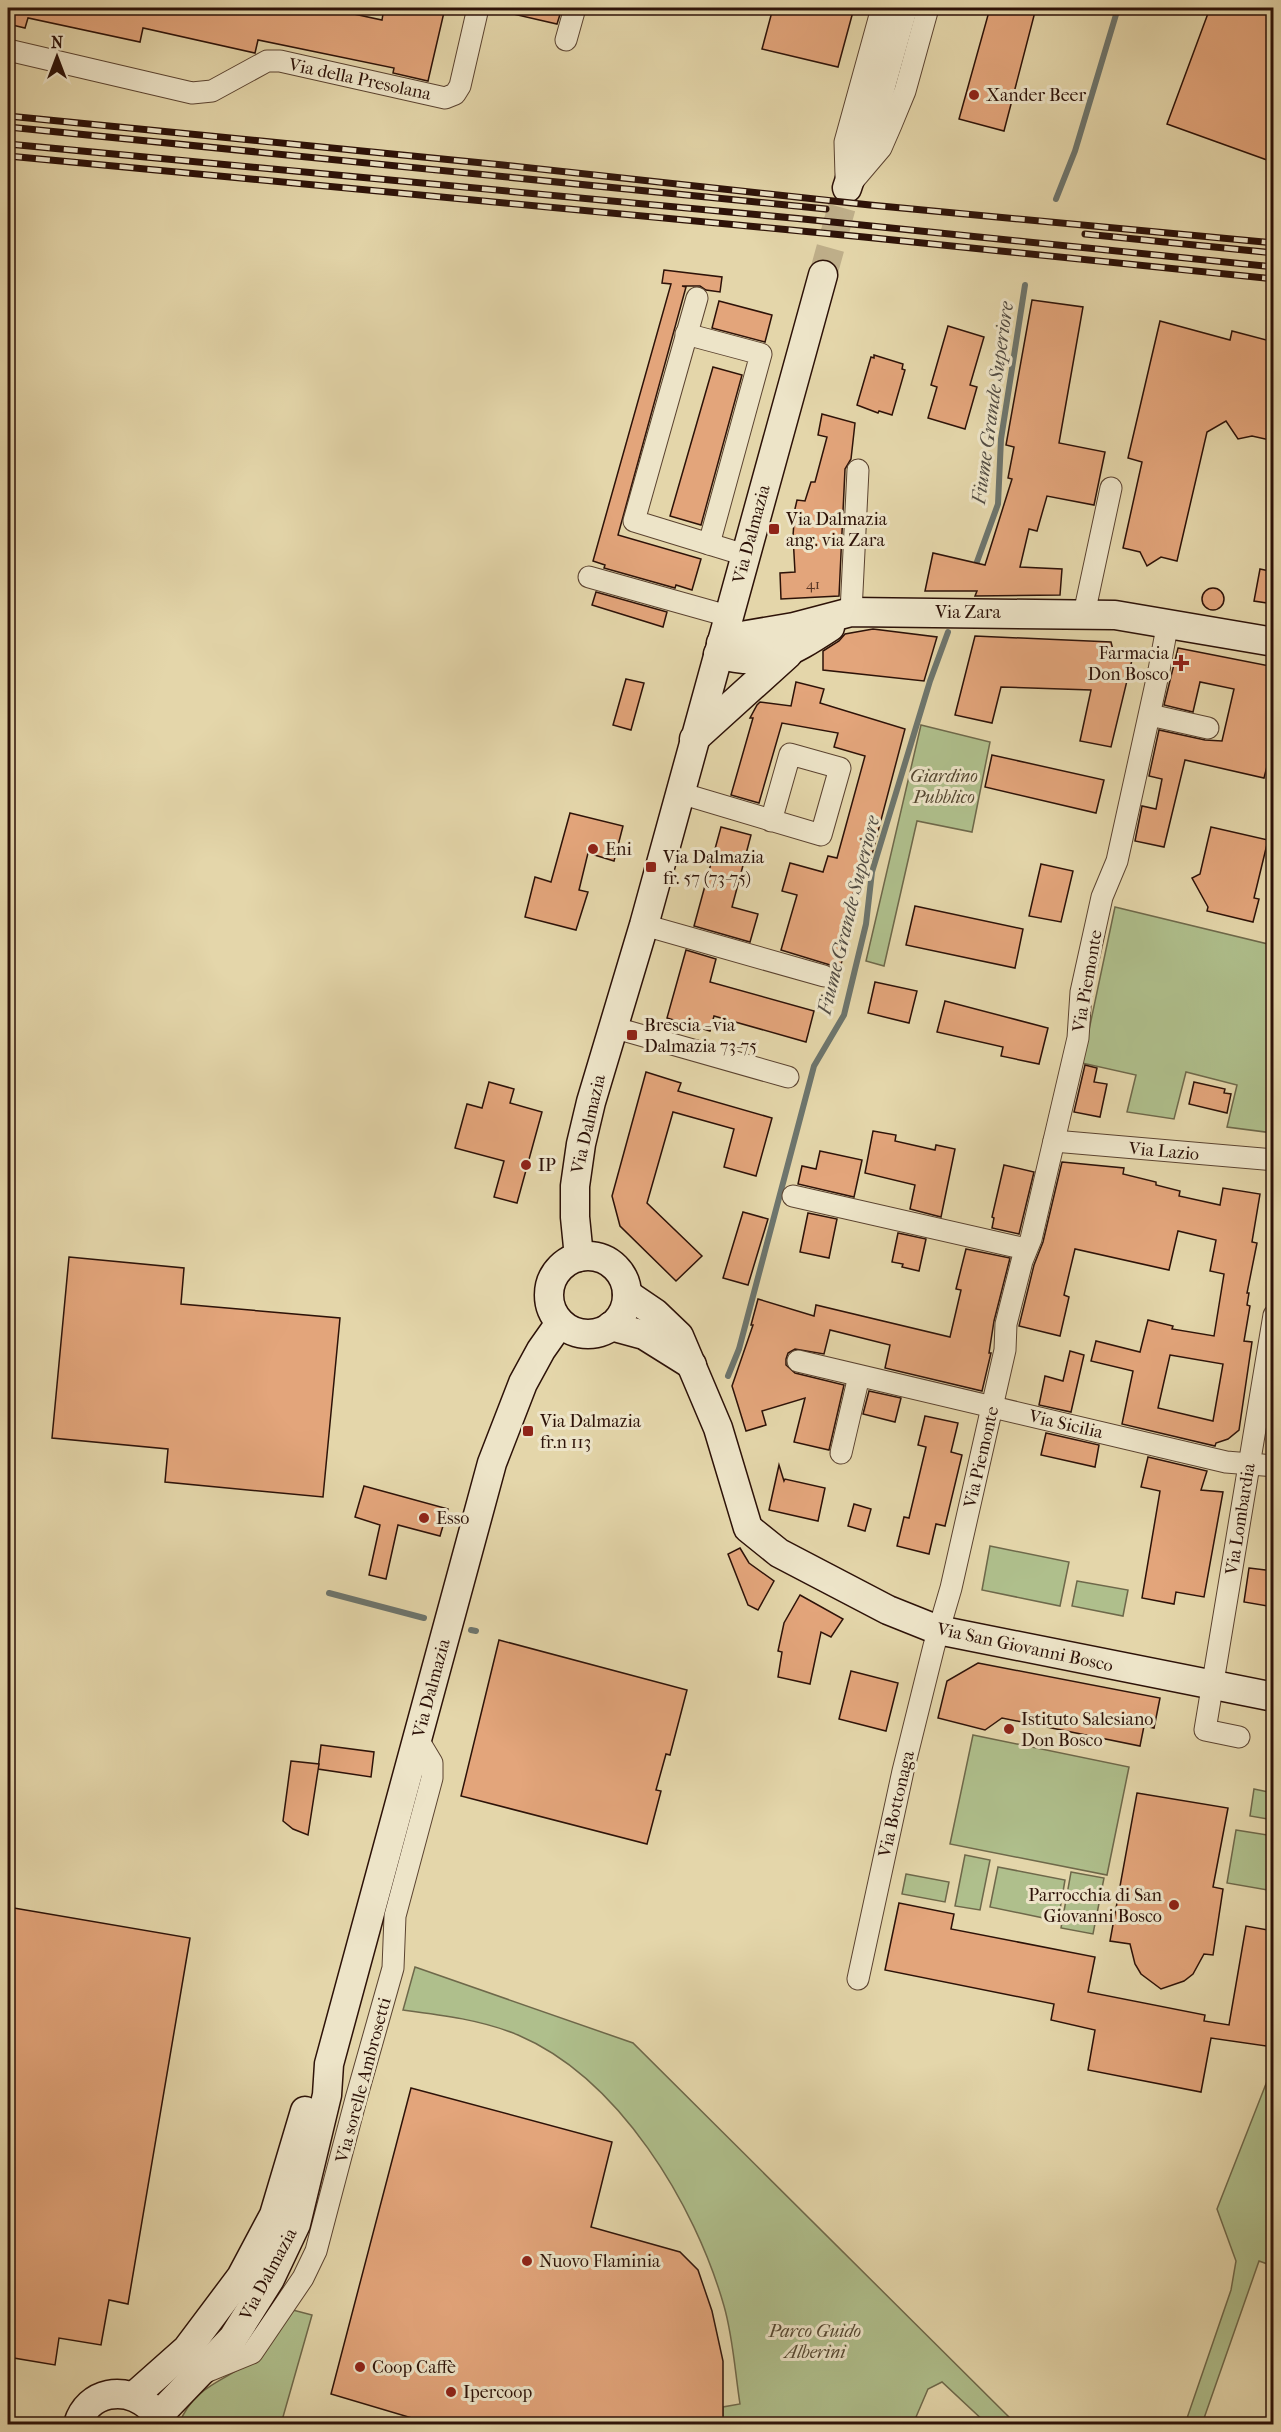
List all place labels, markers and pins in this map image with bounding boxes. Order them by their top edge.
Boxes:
place label: Xander Beer [986,85,1086,106]
marker: Xander Beer [967,88,981,102]
place label: Via Dalmazia ang. via Zara [785,509,888,551]
marker: Via Dalmazia ang. via Zara [767,522,781,536]
place label: Farmacia Don Bosco [1087,643,1170,685]
marker: Farmacia Don Bosco [1174,656,1188,670]
place label: Eni [605,839,632,860]
marker: Eni [586,842,600,856]
place label: Via Dalmazia fr. 57 (73-75) [662,847,765,889]
marker: Via Dalmazia fr. 57 (73-75) [644,860,658,874]
place label: Brescia - via Dalmazia 73-75 [644,1015,757,1057]
marker: Brescia - via Dalmazia 73-75 [625,1028,639,1042]
place label: IP [538,1155,556,1176]
marker: IP [519,1158,533,1172]
place label: Via Dalmazia fr.n 113 [539,1411,642,1453]
marker: Via Dalmazia fr.n 113 [521,1424,535,1438]
place label: Esso [436,1508,469,1529]
marker: Esso [417,1511,431,1525]
place label: Istituto Salesiano Don Bosco [1021,1709,1153,1751]
marker: Istituto Salesiano Don Bosco [1002,1722,1016,1736]
place label: Parrocchia di San Giovanni Bosco [1028,1885,1163,1927]
marker: Parrocchia di San Giovanni Bosco [1167,1898,1181,1912]
place label: Nuovo Flaminia [539,2251,661,2272]
marker: Nuovo Flaminia [520,2254,534,2268]
place label: Coop Caffè [372,2357,456,2378]
marker: Coop Caffè [353,2360,367,2374]
place label: Ipercoop [463,2382,532,2403]
marker: Ipercoop [444,2385,458,2399]

